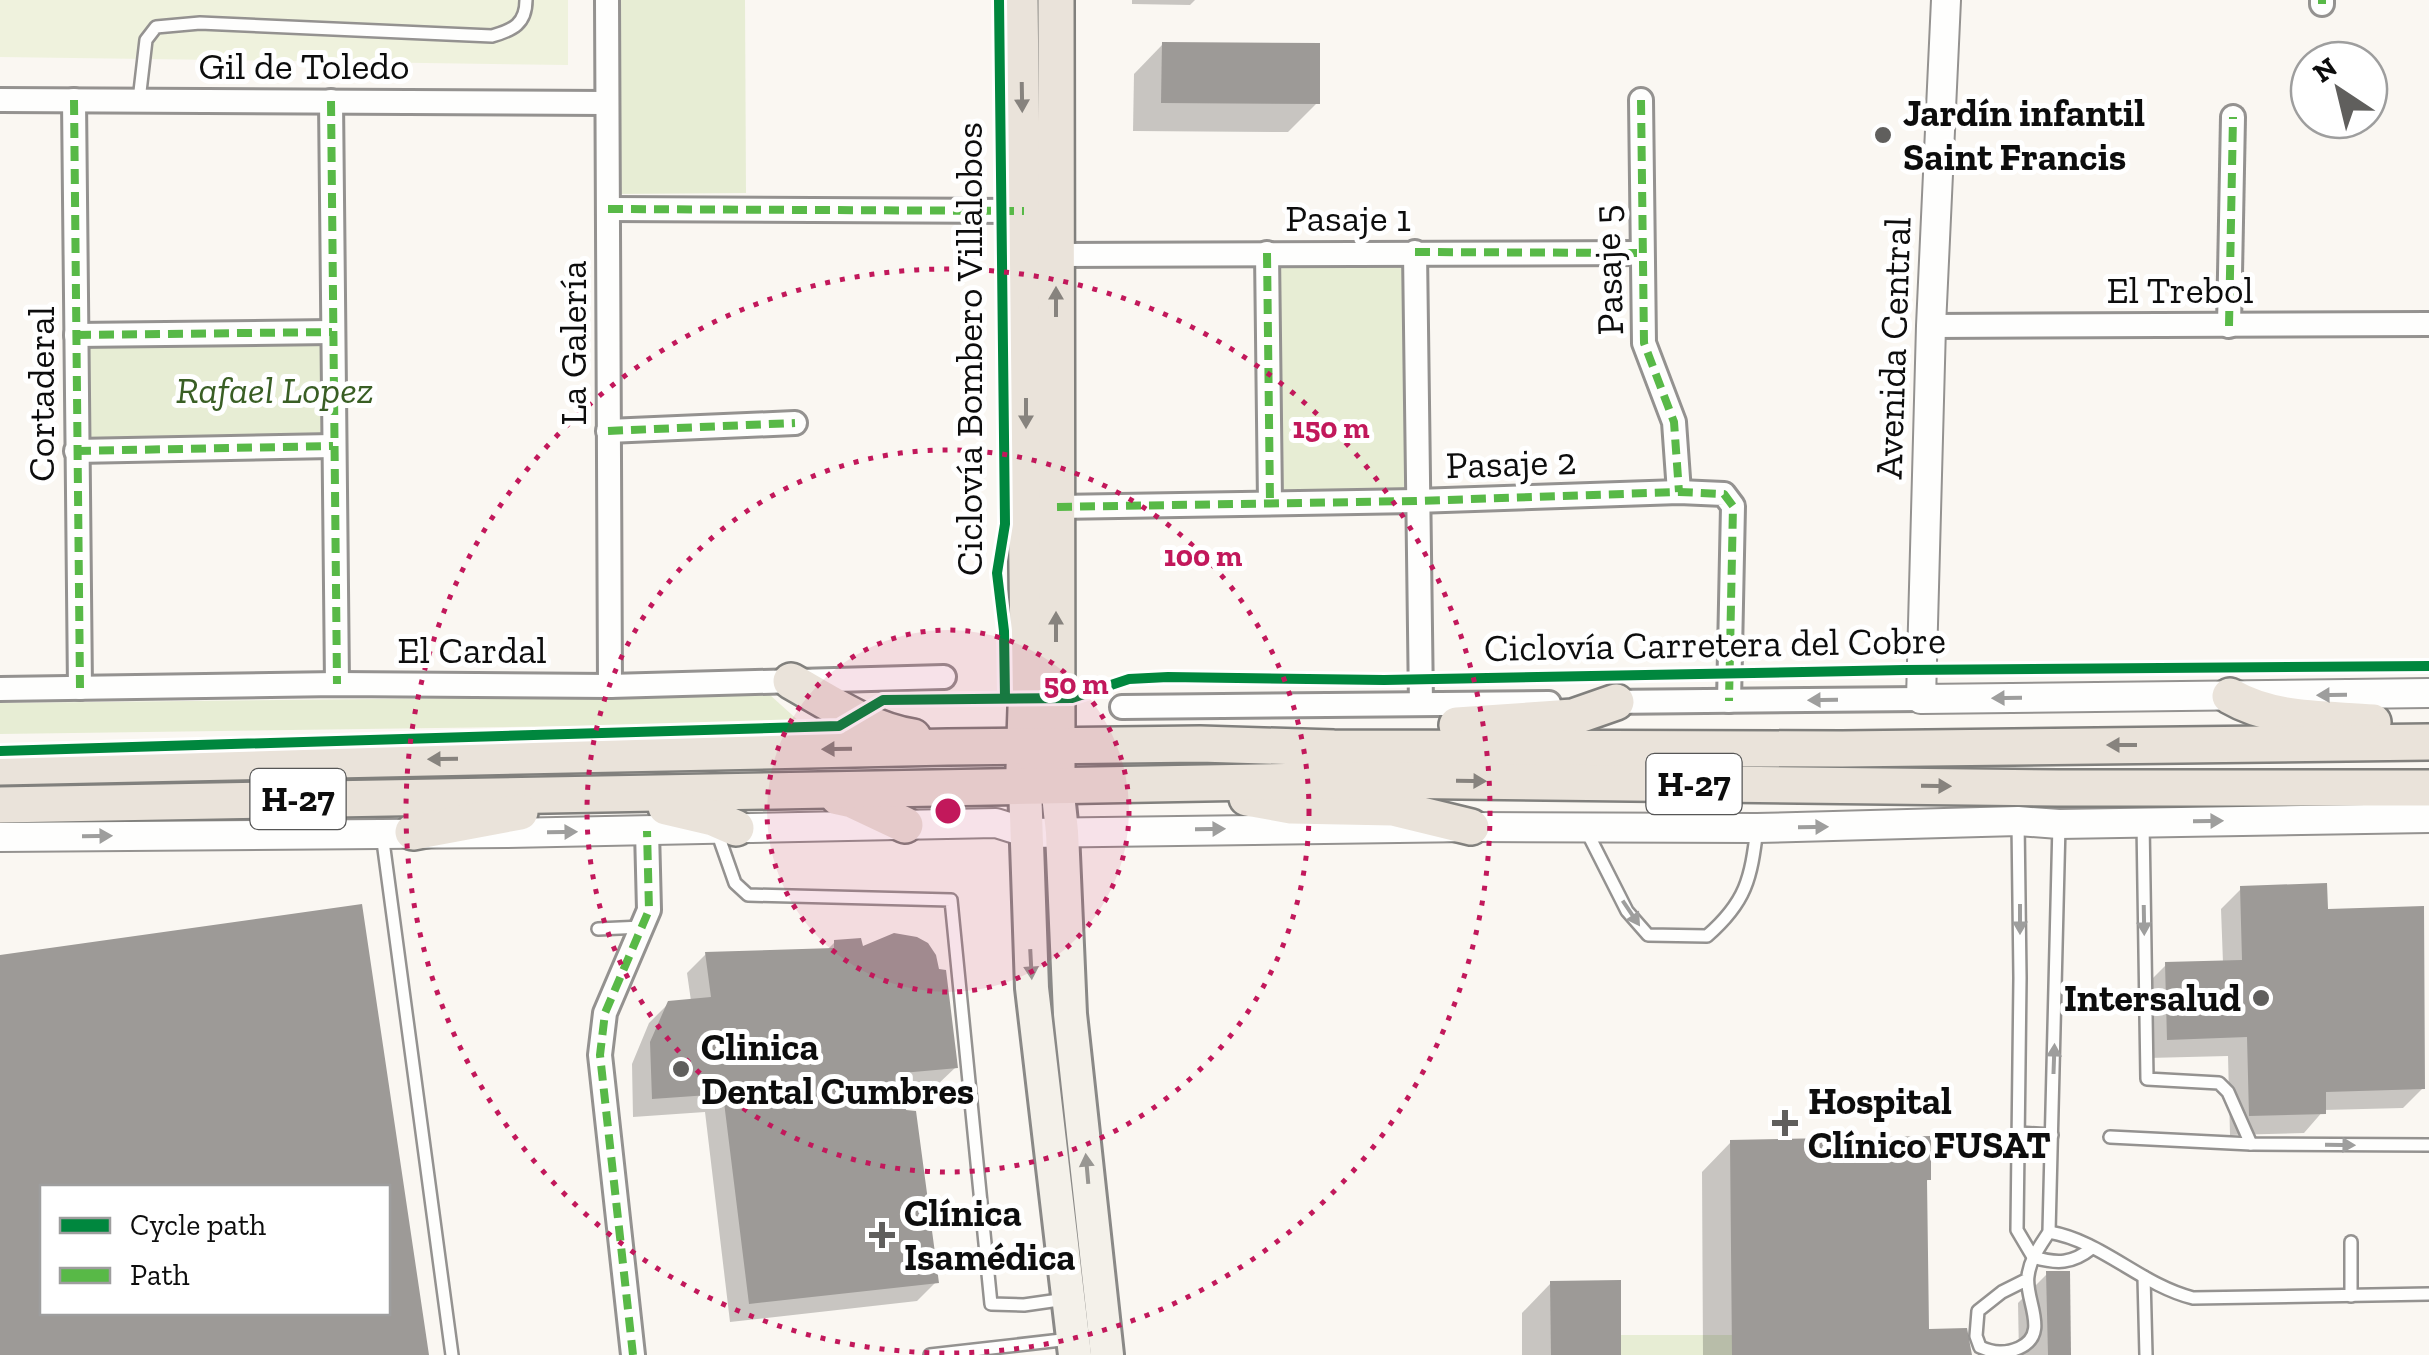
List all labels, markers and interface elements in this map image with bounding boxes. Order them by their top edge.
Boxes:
north arrow [2289,40,2389,140]
street label: Gil de Toledo [198,43,410,89]
text: N [2307,50,2343,90]
one-way arrow [1014,82,1030,114]
place label: Jardín infantil Saint Francis [1903,90,2145,180]
street label: Ciclovía Bombero Villalobos [946,122,992,576]
marker: Jardín infantil Saint Francis [1872,124,1894,146]
street label: Pasaje 1 [1285,195,1411,241]
street label: Pasaje 5 [1583,204,1633,336]
street label: Avenida Central [1865,216,1921,480]
street label: La Galería [550,260,596,426]
street label: El Trebol [2106,267,2254,313]
one-way arrow [1048,286,1064,318]
street label: Cortaderal [18,306,64,482]
park label: Rafael Lopez [176,367,374,413]
one-way arrow [1018,398,1034,430]
text: 150 m [1293,410,1369,446]
street label: Pasaje 2 [1445,438,1577,488]
text: 100 m [1164,538,1242,574]
one-way arrow [1048,611,1064,643]
street label: Ciclovía Carretera del Cobre [1484,617,1946,671]
street label: El Cardal [397,627,547,673]
text: 50 m [1044,666,1108,702]
one-way arrow [2315,687,2347,703]
one-way arrow [1990,690,2022,706]
one-way arrow [1807,692,1839,708]
one-way arrow [2105,737,2137,753]
one-way arrow [821,742,853,758]
one-way arrow [426,751,458,767]
road number: H-27 [1646,754,1742,814]
road number: H-27 [250,769,346,829]
one-way arrow [1455,773,1487,789]
one-way arrow [1920,779,1952,795]
centre of rings [930,793,966,829]
one-way arrow [2193,813,2225,829]
one-way arrow [1798,818,1830,834]
one-way arrow [1195,821,1227,837]
one-way arrow [547,824,579,840]
one-way arrow [82,828,114,844]
one-way arrow [1621,900,1639,927]
one-way arrow [2012,903,2028,935]
one-way arrow [2136,904,2152,936]
one-way arrow [1023,948,1039,980]
place label: Intersalud [2064,975,2241,1021]
marker: Intersalud [2250,987,2272,1009]
place label: Clinica Dental Cumbres [701,1024,974,1114]
one-way arrow [2047,1042,2063,1074]
marker: Clinica Dental Cumbres [670,1058,692,1080]
place label: Hospital Clínico FUSAT [1808,1078,2051,1168]
marker: Hospital Clínico FUSAT [1772,1110,1798,1136]
one-way arrow [2325,1137,2357,1153]
one-way arrow [1079,1152,1095,1184]
legend [40,1185,390,1315]
place label: Clínica Isamédica [904,1190,1076,1280]
text: Cycle path [130,1207,266,1243]
marker: Clínica Isamédica [869,1222,895,1248]
text: Path [130,1257,190,1293]

